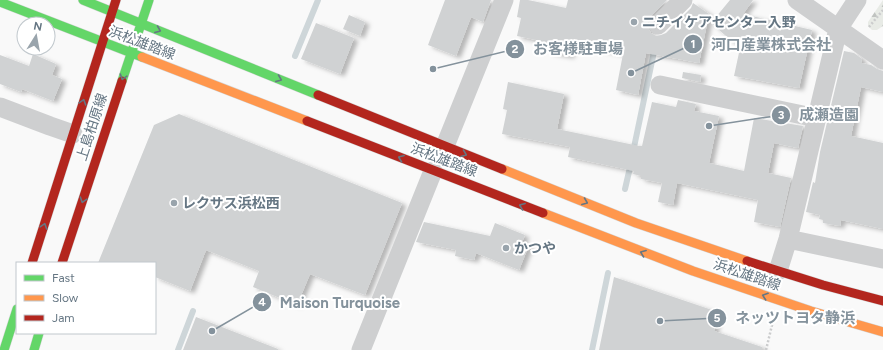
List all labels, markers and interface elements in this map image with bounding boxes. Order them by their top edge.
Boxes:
place label: ニチイケアセンター入野 [642,14,796,31]
north arrow [16,16,56,56]
marker: ニチイケアセンター入野 [629,17,639,27]
text: N [32,19,43,34]
street label: 浜松雄踏線 [106,23,178,63]
one-way arrow [155,26,162,34]
callout: 河口産業株式会社 [683,31,839,58]
callout: お客様駐車場 [505,35,631,62]
text: 河口産業株式会社 [711,36,831,54]
text: 1 [690,37,696,51]
text: お客様駐車場 [533,40,623,58]
text: 2 [512,42,519,56]
one-way arrow [119,73,128,80]
one-way arrow [274,74,282,82]
street label: 上島柏原線 [73,91,111,163]
one-way arrow [78,99,87,106]
callout: 成瀬造園 [771,101,867,128]
text: 成瀬造園 [799,106,859,124]
text: 3 [778,108,785,122]
street label: 浜松雄踏線 [408,140,480,180]
one-way arrow [461,149,468,157]
one-way arrow [397,155,404,163]
place label: レクサス浜松西 [182,195,280,212]
one-way arrow [79,197,87,204]
marker: レクサス浜松西 [169,198,179,208]
one-way arrow [581,198,588,206]
one-way arrow [518,202,525,210]
one-way arrow [39,223,47,230]
place label: かつや [514,240,556,257]
marker: かつや [501,243,511,253]
one-way arrow [639,249,646,257]
street label: 浜松雄踏線 [711,256,783,294]
legend [16,262,156,334]
text: Fast [52,271,75,285]
callout: Maison Turquoise [252,289,408,316]
text: Slow [52,291,79,305]
one-way arrow [762,293,769,301]
text: Maison Turquoise [280,294,401,312]
text: 4 [258,295,266,309]
callout: ネッツトヨタ静浜 [707,304,863,331]
text: ネッツトヨタ静浜 [735,309,856,327]
text: Jam [52,311,75,325]
text: 5 [714,311,721,325]

